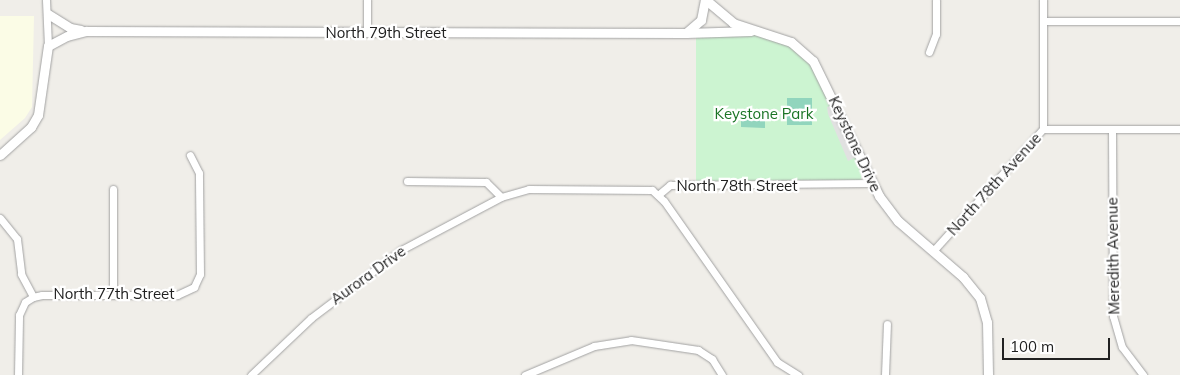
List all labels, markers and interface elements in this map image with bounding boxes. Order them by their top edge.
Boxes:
street label: North 79th Street [325,24,447,42]
street label: Keystone Drive [825,93,885,195]
park label: Keystone Park [715,105,813,123]
street label: North 78th Avenue [943,129,1045,239]
street label: North 78th Street [676,177,798,195]
street label: Meredith Avenue [1103,197,1123,315]
street label: Aurora Drive [327,242,409,308]
street label: North 77th Street [53,285,175,303]
scale bar [1005,328,1112,360]
text: 100 m [1010,337,1054,356]

